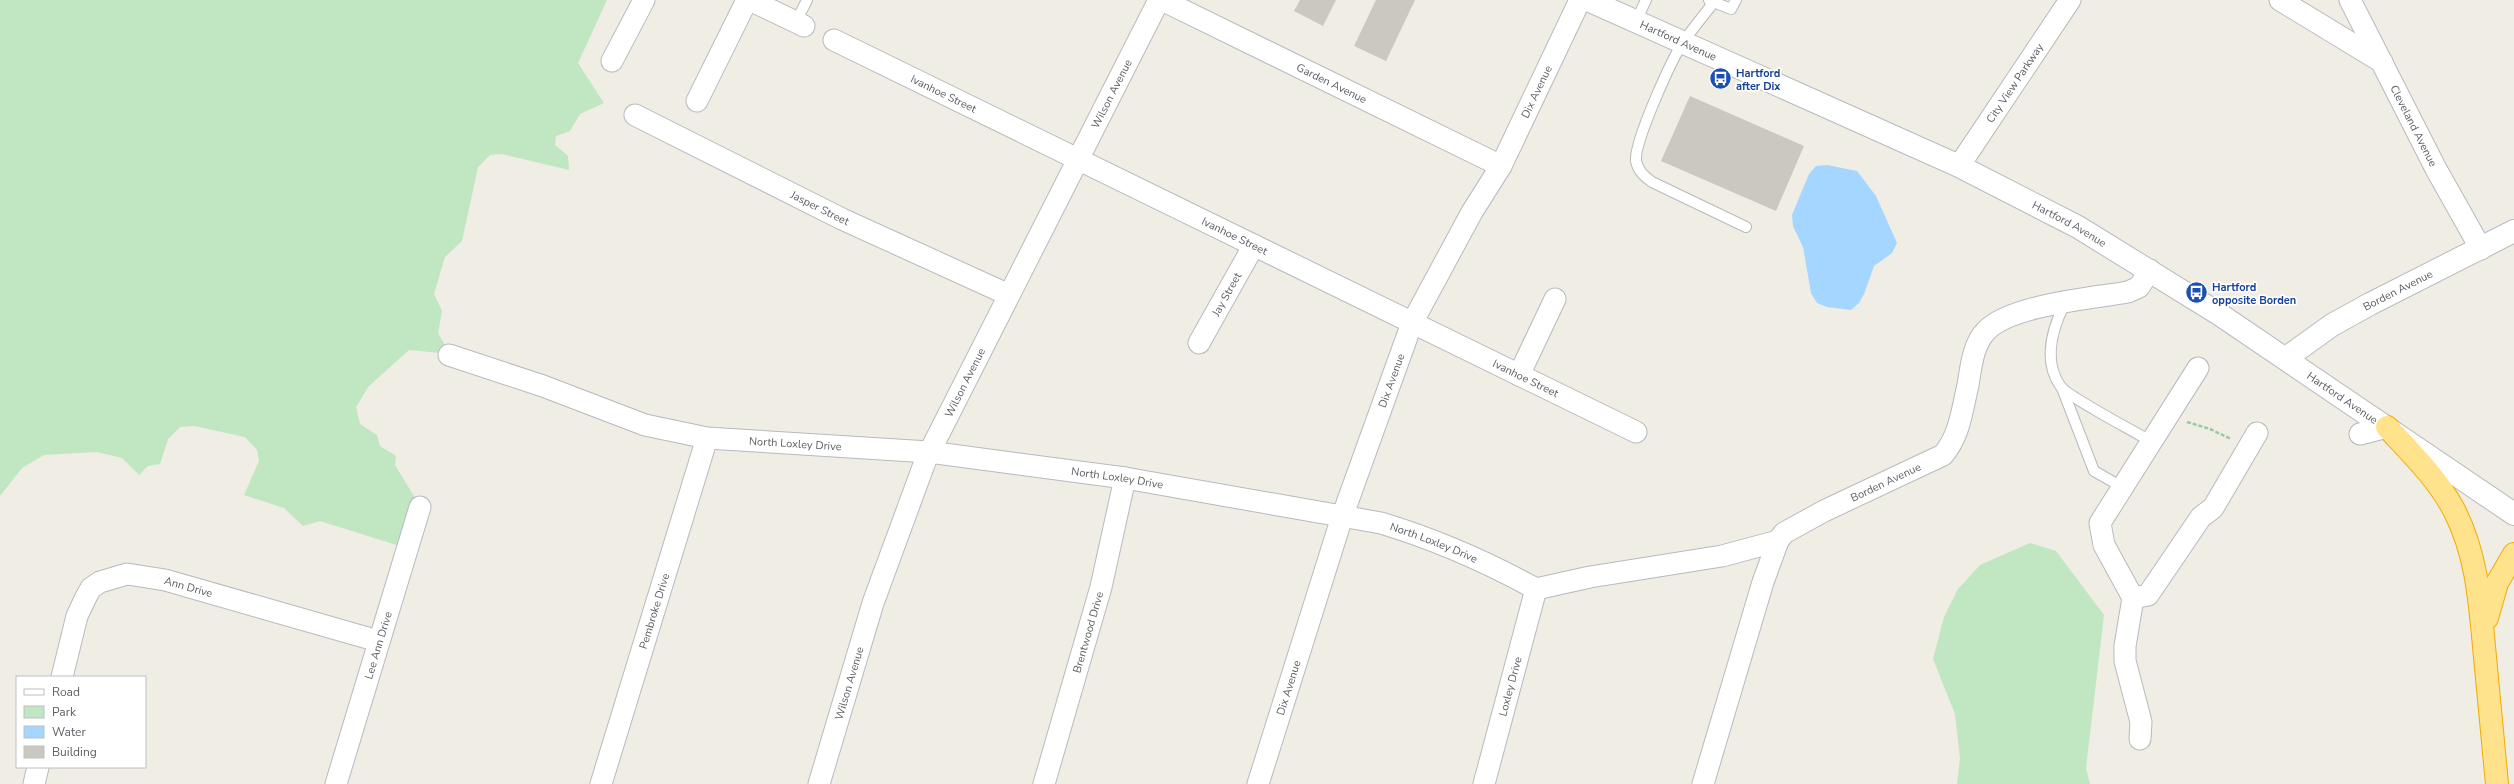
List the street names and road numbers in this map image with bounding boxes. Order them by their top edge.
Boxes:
street label: Hartford Avenue [1637,17,1719,65]
street label: City View Parkway [1983,40,2047,126]
street label: Wilson Avenue [1088,57,1136,131]
street label: Garden Avenue [1294,60,1369,107]
street label: Dix Avenue [1518,63,1556,121]
street label: Ivanhoe Street [908,72,979,117]
street label: Cleveland Avenue [2386,82,2441,169]
street label: Jasper Street [787,187,852,229]
street label: Hartford Avenue [2029,198,2109,251]
street label: Ivanhoe Street [1199,214,1270,259]
street label: Borden Avenue [2360,266,2435,314]
street label: Jay Street [1208,270,1245,320]
street label: Wilson Avenue [941,345,989,420]
street label: Dix Avenue [1375,351,1408,410]
street label: Ivanhoe Street [1490,356,1561,401]
street label: Hartford Avenue [2304,369,2381,428]
street label: North Loxley Drive [749,434,842,454]
street label: Borden Avenue [1848,459,1924,506]
street label: North Loxley Drive [1070,464,1164,493]
street label: North Loxley Drive [1388,519,1480,567]
street label: Pembroke Drive [636,571,673,651]
street label: Ann Drive [162,573,214,601]
street label: Brentwood Drive [1069,590,1107,675]
street label: Lee Ann Drive [361,610,396,681]
street label: Wilson Avenue [831,645,868,722]
street label: Loxley Drive [1495,655,1526,718]
street label: Dix Avenue [1273,658,1305,717]

